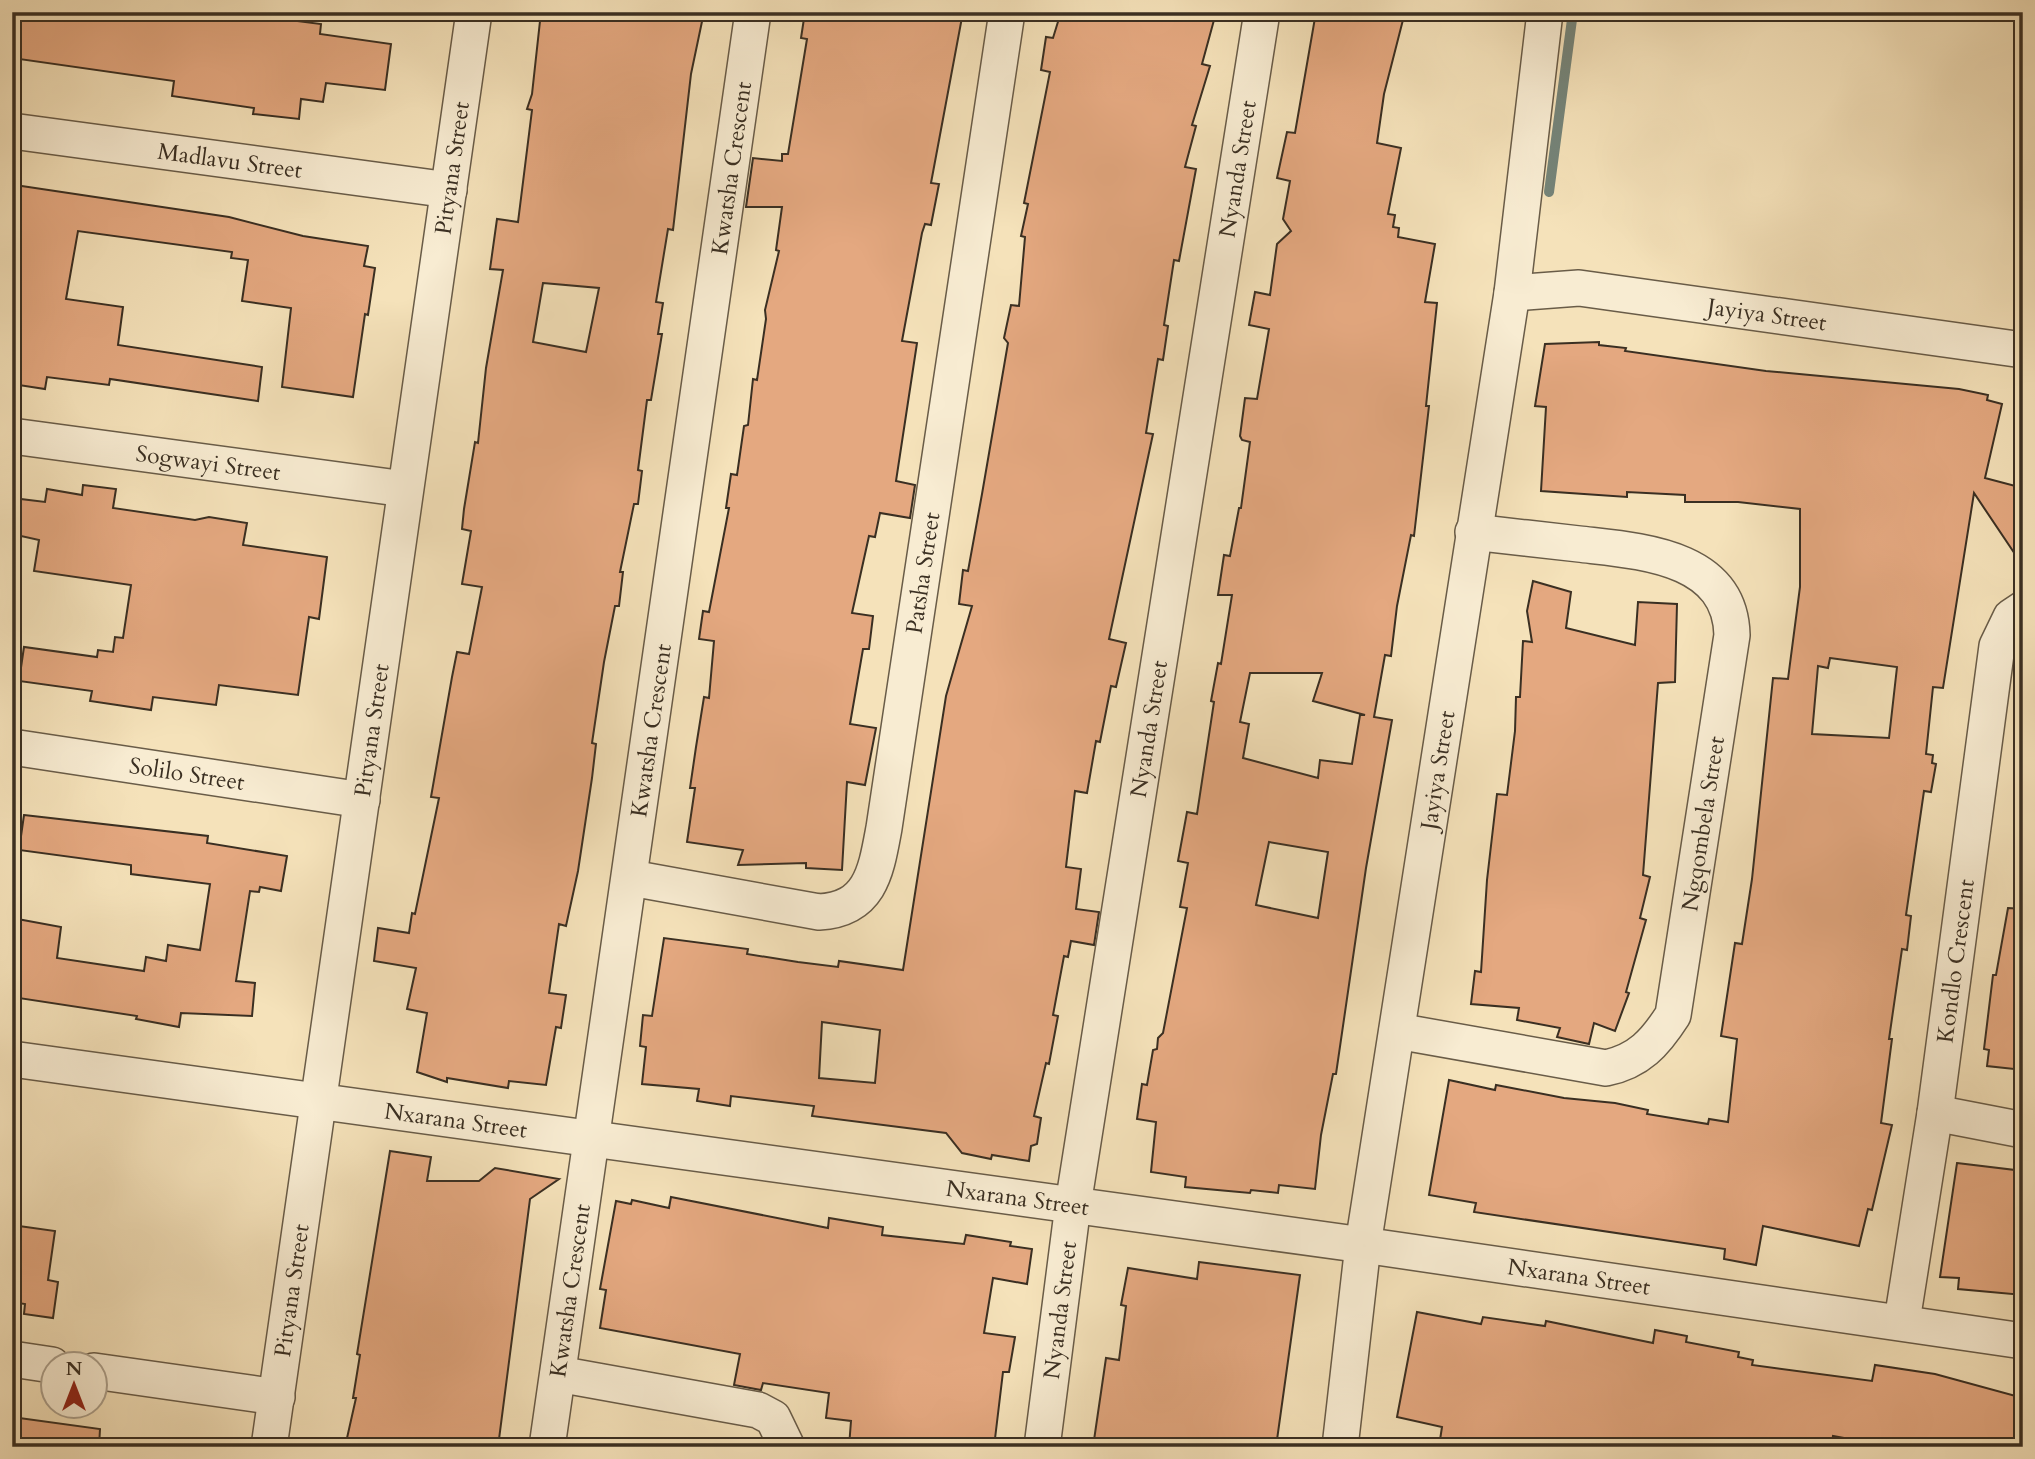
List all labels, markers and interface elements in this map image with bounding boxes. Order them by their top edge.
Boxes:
street label: Kwatsha Crescent [703,80,759,257]
street label: Nyanda Street [1211,98,1263,240]
street label: Pityana Street [427,99,477,237]
street label: Madlavu Street [156,135,304,186]
street label: Jayiya Street [1702,290,1829,338]
street label: Sogwayi Street [134,437,282,488]
street label: Patsha Street [898,510,947,636]
street label: Kwatsha Crescent [623,642,678,819]
street label: Nyanda Street [1122,658,1175,800]
street label: Pityana Street [347,662,396,799]
street label: Jayiya Street [1412,708,1462,835]
street label: Ngqombela Street [1674,734,1732,914]
street label: Solilo Street [127,749,247,798]
street label: Kondlo Crescent [1929,877,1981,1045]
street label: Nxarana Street [382,1095,529,1145]
street label: Nxarana Street [944,1172,1091,1223]
street label: Kwatsha Crescent [542,1202,597,1379]
street label: Pityana Street [267,1222,316,1359]
street label: Nyanda Street [1035,1239,1084,1381]
street label: Nxarana Street [1506,1251,1652,1302]
north arrow [38,1350,108,1420]
text: N [66,1356,83,1382]

